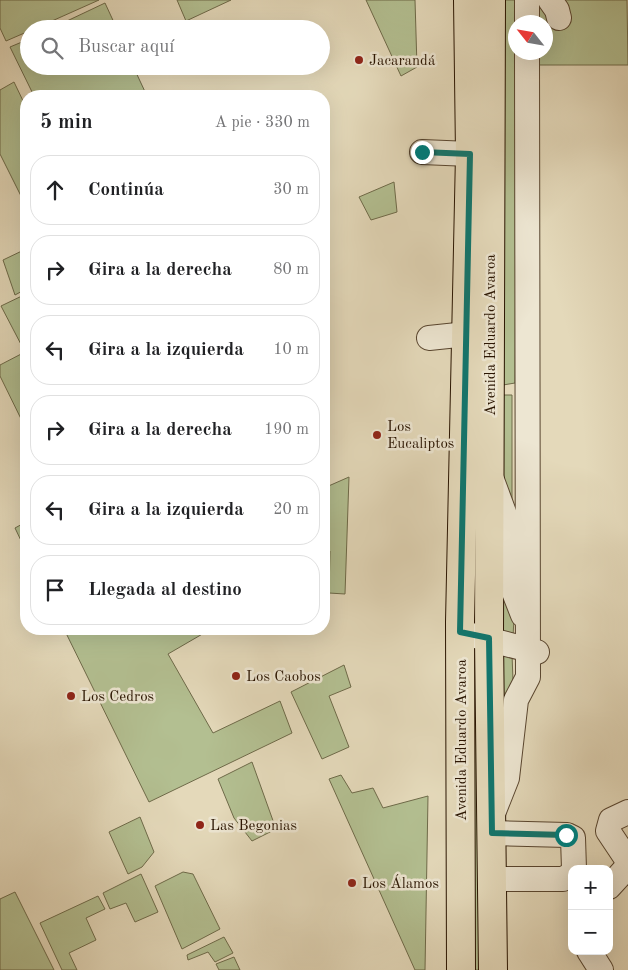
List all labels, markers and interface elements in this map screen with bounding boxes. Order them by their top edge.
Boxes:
north arrow [508,15,553,60]
search box [20,20,330,75]
icon: search [38,34,66,62]
text: Buscar aquí [78,38,174,57]
marker: Jacarandá [353,54,365,66]
place label: Jacarandá [369,54,436,69]
text: 5 min [40,112,93,133]
text: A pie · 330 m [215,115,310,131]
route end [411,141,434,164]
icon: ahead [41,176,69,204]
text: Continúa [88,181,164,200]
text: 30 m [273,182,309,198]
street label: Avenida Eduardo Avaroa [484,254,499,416]
icon: right [41,256,69,284]
text: Gira a la derecha [88,261,232,280]
text: 80 m [273,262,309,278]
icon: left [41,336,69,364]
text: Gira a la izquierda [88,341,244,360]
text: 10 m [273,342,309,358]
icon: right [41,416,69,444]
place label: Los Eucaliptos [387,420,454,452]
text: Gira a la derecha [88,421,232,440]
text: 190 m [264,422,309,438]
marker: Los Eucaliptos [371,429,383,441]
icon: left [41,496,69,524]
text: Gira a la izquierda [88,501,244,520]
text: 20 m [273,502,309,518]
icon: arrive [41,576,69,604]
text: Llegada al destino [88,581,242,600]
street label: Avenida Eduardo Avaroa [455,659,470,821]
marker: Los Caobos [230,670,242,682]
place label: Los Caobos [246,670,321,685]
marker: Los Cedros [65,690,77,702]
place label: Los Cedros [81,690,154,705]
marker: Las Begonias [194,819,206,831]
place label: Las Begonias [210,819,297,834]
route start [555,824,578,847]
map controls [568,865,613,955]
button: + [568,865,613,910]
place label: Los Álamos [362,874,439,892]
marker: Los Álamos [346,877,358,889]
button: − [568,910,613,955]

